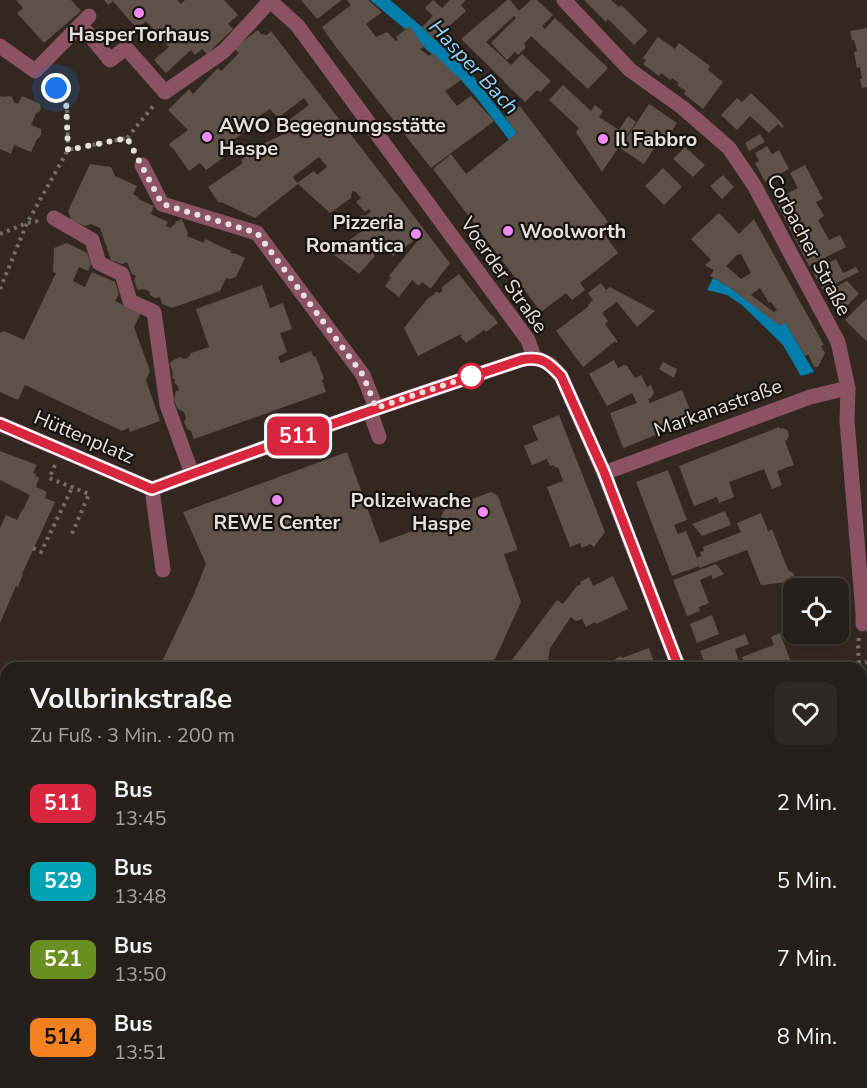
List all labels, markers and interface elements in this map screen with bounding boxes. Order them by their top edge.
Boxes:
marker: HasperTorhaus [132,6,146,20]
water label: Hasper Bach [423,13,525,121]
place label: HasperTorhaus [68,21,210,48]
your location [41,73,71,103]
place label: AWO Begegnungsstätte Haspe [219,112,446,162]
place label: Il Fabbro [615,126,697,153]
marker: AWO Begegnungsstätte Haspe [200,130,214,144]
marker: Il Fabbro [596,132,610,146]
street label: Corbacher Straße [760,169,858,321]
place label: Pizzeria Romantica [306,209,404,259]
street label: Voerder Straße [453,211,554,338]
place label: Woolworth [520,218,626,245]
marker: Woolworth [501,224,515,238]
marker: Pizzeria Romantica [409,227,423,241]
unlabelled marker [458,363,484,389]
street label: Markanastraße [650,372,786,444]
street label: Hüttenplatz [30,404,138,470]
line badge: 511 [264,416,332,456]
text: 511 [279,422,317,450]
place label: Polizeiwache Haspe [350,487,471,537]
marker: REWE Center [270,493,284,507]
marker: Polizeiwache Haspe [476,505,490,519]
place label: REWE Center [214,509,341,536]
map controls [783,578,849,644]
button: locate [783,578,849,644]
text: Vollbrinkstraße [30,680,232,718]
button: heart [774,682,837,745]
text: Zu Fuß · 3 Min. · 200 m [30,722,235,749]
text: Bus [114,775,153,805]
text: 2 Min. [777,788,837,818]
text: 511 [44,789,82,817]
text: 13:45 [114,805,167,832]
text: Bus [114,853,153,883]
text: 5 Min. [777,866,837,896]
text: 529 [44,867,82,895]
text: 13:48 [114,883,167,910]
text: Bus [114,931,153,961]
text: 7 Min. [777,944,837,974]
text: 521 [44,945,82,973]
text: 13:50 [114,961,167,988]
text: Bus [114,1009,153,1039]
text: 8 Min. [777,1022,837,1052]
text: 514 [44,1023,82,1051]
text: 13:51 [114,1039,167,1066]

